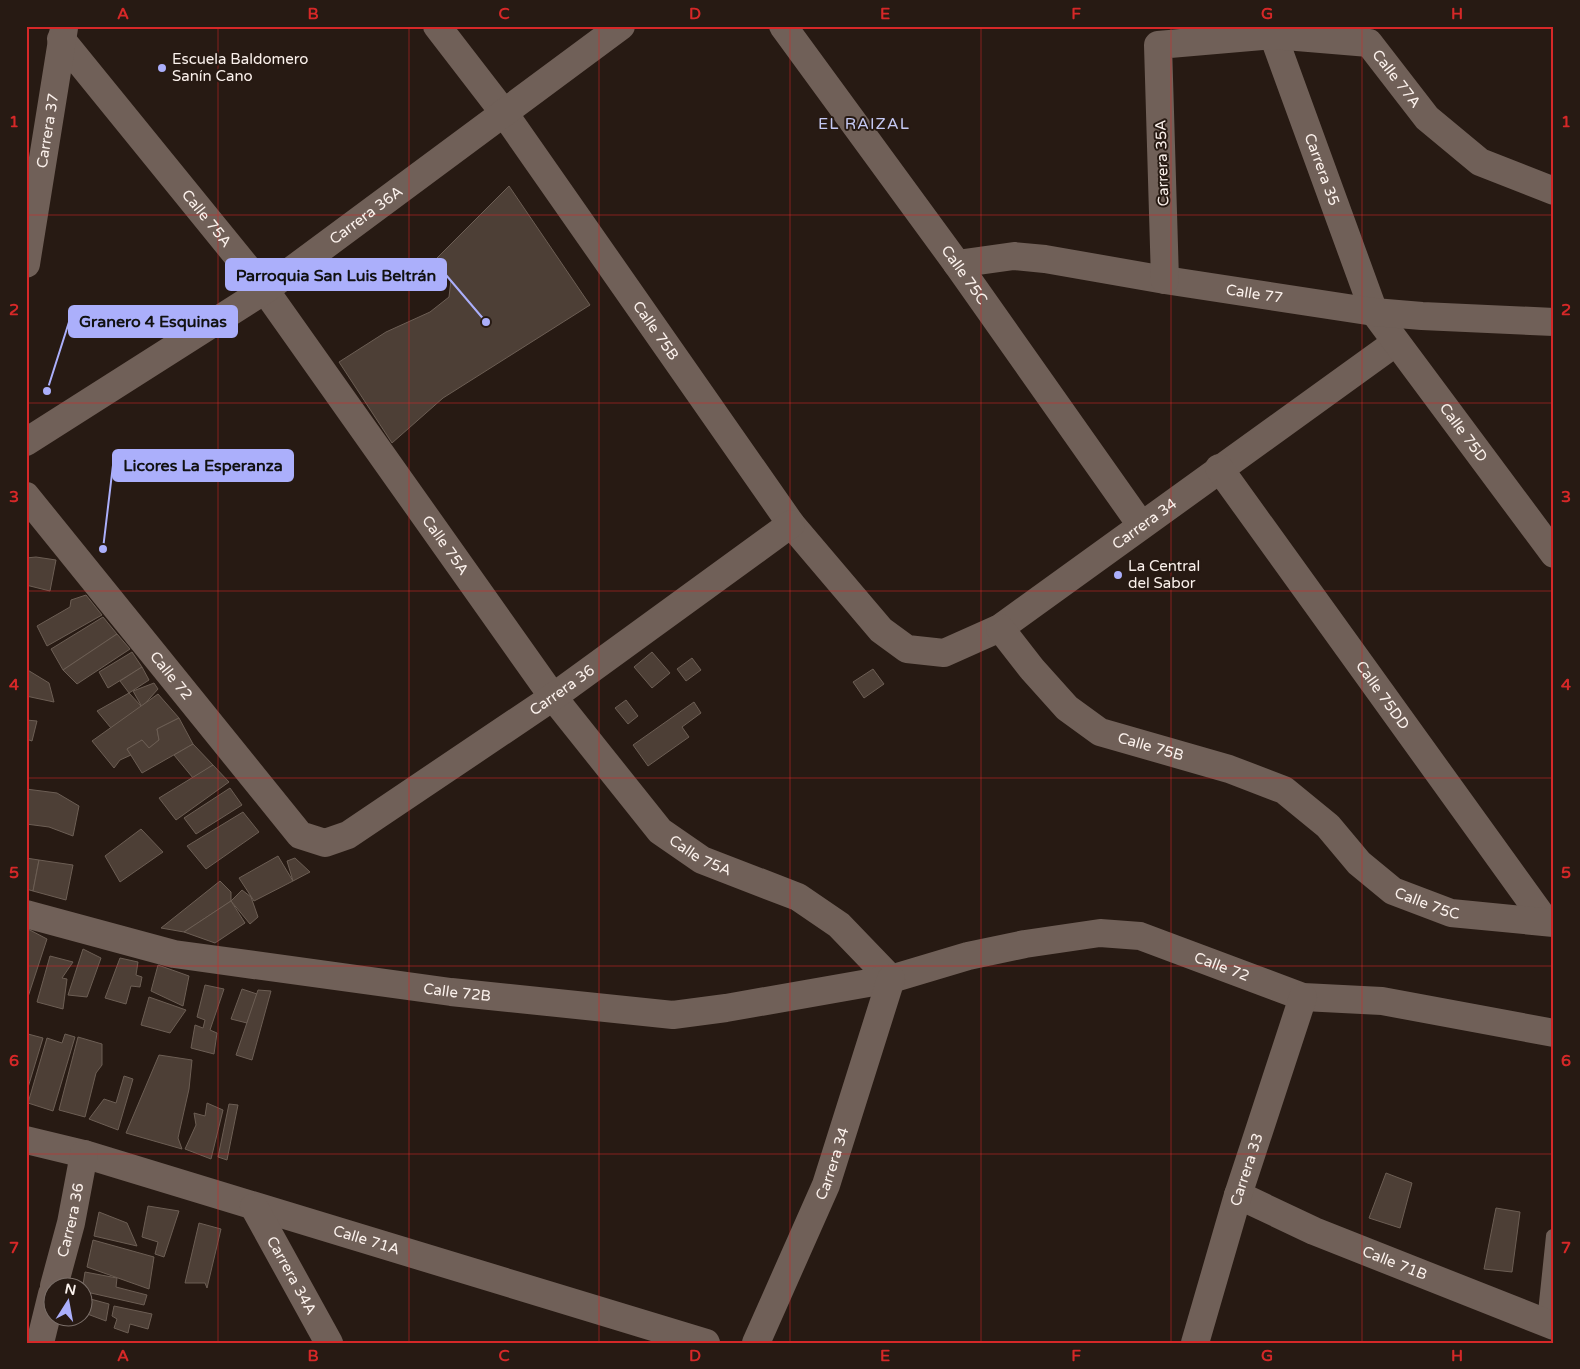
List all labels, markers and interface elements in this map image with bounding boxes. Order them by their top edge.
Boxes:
text: A [117,4,129,24]
text: B [307,4,319,24]
text: C [498,4,510,24]
text: D [689,4,701,24]
text: E [880,4,890,24]
text: F [1071,4,1081,24]
text: G [1261,4,1273,24]
text: H [1451,4,1463,24]
street label: Calle 77A [1368,46,1425,111]
place label: Escuela Baldomero Sanín Cano [172,50,308,85]
marker: Escuela Baldomero Sanín Cano [156,62,168,74]
street label: Carrera 37 [33,92,62,169]
text: 1 [9,112,19,132]
text: 1 [1561,112,1571,132]
district label: EL RAIZAL [818,114,910,134]
street label: Carrera 35A [1151,119,1173,207]
street label: Carrera 35 [1301,131,1343,208]
street label: Carrera 36A [326,182,406,248]
street label: Calle 75A [178,186,235,251]
street label: Calle 75C [937,242,992,308]
callout: Parroquia San Luis Beltrán [226,259,446,290]
text: Parroquia San Luis Beltrán [236,266,436,286]
street label: Calle 77 [1225,280,1284,307]
street label: Calle 75B [629,297,683,363]
text: 2 [9,300,19,320]
text: 2 [1561,300,1571,320]
callout: Granero 4 Esquinas [69,306,237,337]
text: Granero 4 Esquinas [79,312,227,332]
street label: Calle 75D [1436,399,1491,465]
callout: Licores La Esperanza [113,450,293,481]
text: Licores La Esperanza [123,456,283,476]
text: 3 [9,487,19,507]
text: 3 [1561,487,1571,507]
street label: Carrera 34 [1109,494,1180,553]
street label: Calle 75A [418,512,473,578]
place label: La Central del Sabor [1128,557,1200,592]
marker: La Central del Sabor [1112,569,1124,581]
street label: Calle 72 [146,648,196,704]
street label: Calle 75DD [1352,657,1413,733]
street label: Carrera 36 [526,661,598,719]
text: 4 [9,675,19,695]
text: 4 [1561,675,1571,695]
street label: Calle 75B [1116,729,1186,765]
street label: Calle 75A [666,831,734,879]
text: 5 [9,863,19,883]
text: 5 [1561,863,1571,883]
street label: Calle 75C [1392,883,1460,923]
street label: Calle 72 [1192,948,1252,985]
street label: Calle 72B [422,979,492,1005]
text: 6 [9,1051,19,1071]
text: 6 [1561,1051,1571,1071]
street label: Carrera 34 [811,1125,853,1203]
street label: Carrera 33 [1226,1131,1267,1208]
street label: Carrera 36 [53,1181,87,1259]
street label: Calle 71A [331,1221,402,1258]
street label: Carrera 34A [263,1233,321,1318]
text: 7 [9,1238,19,1258]
text: 7 [1561,1238,1571,1258]
street label: Calle 71B [1360,1242,1430,1284]
north arrow [42,1276,92,1326]
text: N [63,1280,78,1299]
text: A [117,1346,129,1366]
text: B [307,1346,319,1366]
text: C [498,1346,510,1366]
text: D [689,1346,701,1366]
text: E [880,1346,890,1366]
text: F [1071,1346,1081,1366]
text: G [1261,1346,1273,1366]
text: H [1451,1346,1463,1366]

